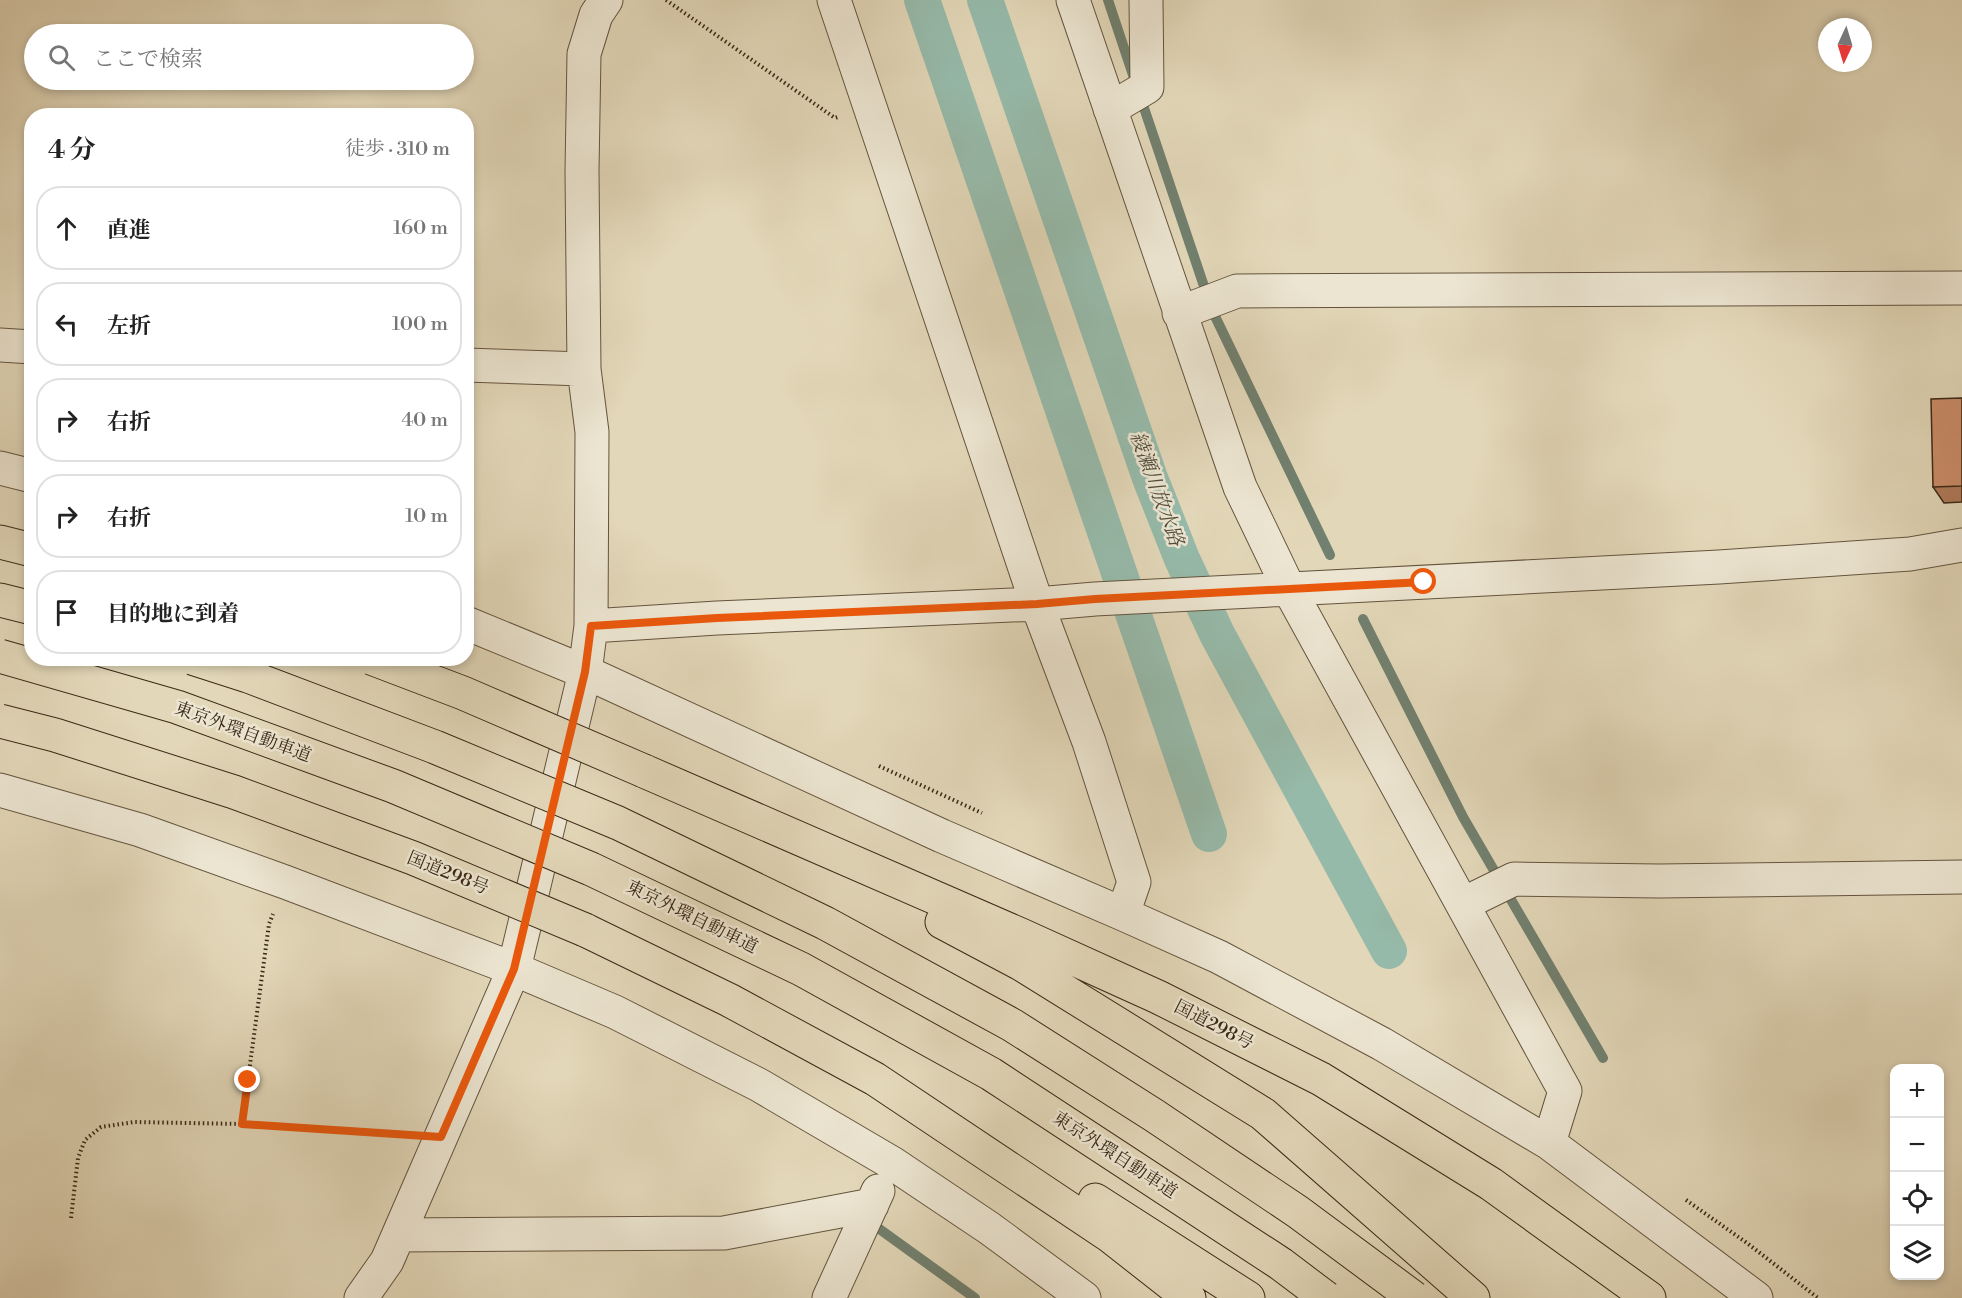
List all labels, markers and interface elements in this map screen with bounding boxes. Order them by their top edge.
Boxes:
north arrow [1818,18,1872,72]
search box [24,24,474,90]
icon: search [45,41,78,74]
text: ここで検索 [93,46,203,73]
text: 4 分 [48,134,96,166]
text: 徒歩 · 310 m [345,137,450,162]
icon: ahead [50,212,83,245]
text: 160 m [393,216,448,241]
text: 直進 [107,217,151,244]
icon: left [50,308,83,341]
text: 100 m [392,312,448,337]
text: 左折 [107,313,151,340]
icon: right [50,404,83,437]
text: 40 m [401,408,448,433]
text: 右折 [107,409,151,436]
water label: 綾瀬川放水路 [1124,428,1189,552]
icon: right [50,500,83,533]
text: 10 m [405,504,448,529]
text: 右折 [107,505,151,532]
route start [1410,568,1436,594]
icon: arrive [50,596,83,629]
text: 目的地に到着 [107,601,239,628]
street label: 東京外環自動車道 [171,697,315,767]
street label: 国道298号 [404,846,492,900]
street label: 東京外環自動車道 [622,875,762,959]
street label: 国道298号 [1170,995,1258,1055]
map controls [1890,1064,1944,1280]
button: + [1890,1064,1944,1118]
route end [234,1066,260,1092]
street label: 東京外環自動車道 [1048,1106,1182,1204]
button: − [1890,1118,1944,1172]
button: locate [1890,1172,1944,1226]
button: layers [1890,1226,1944,1280]

